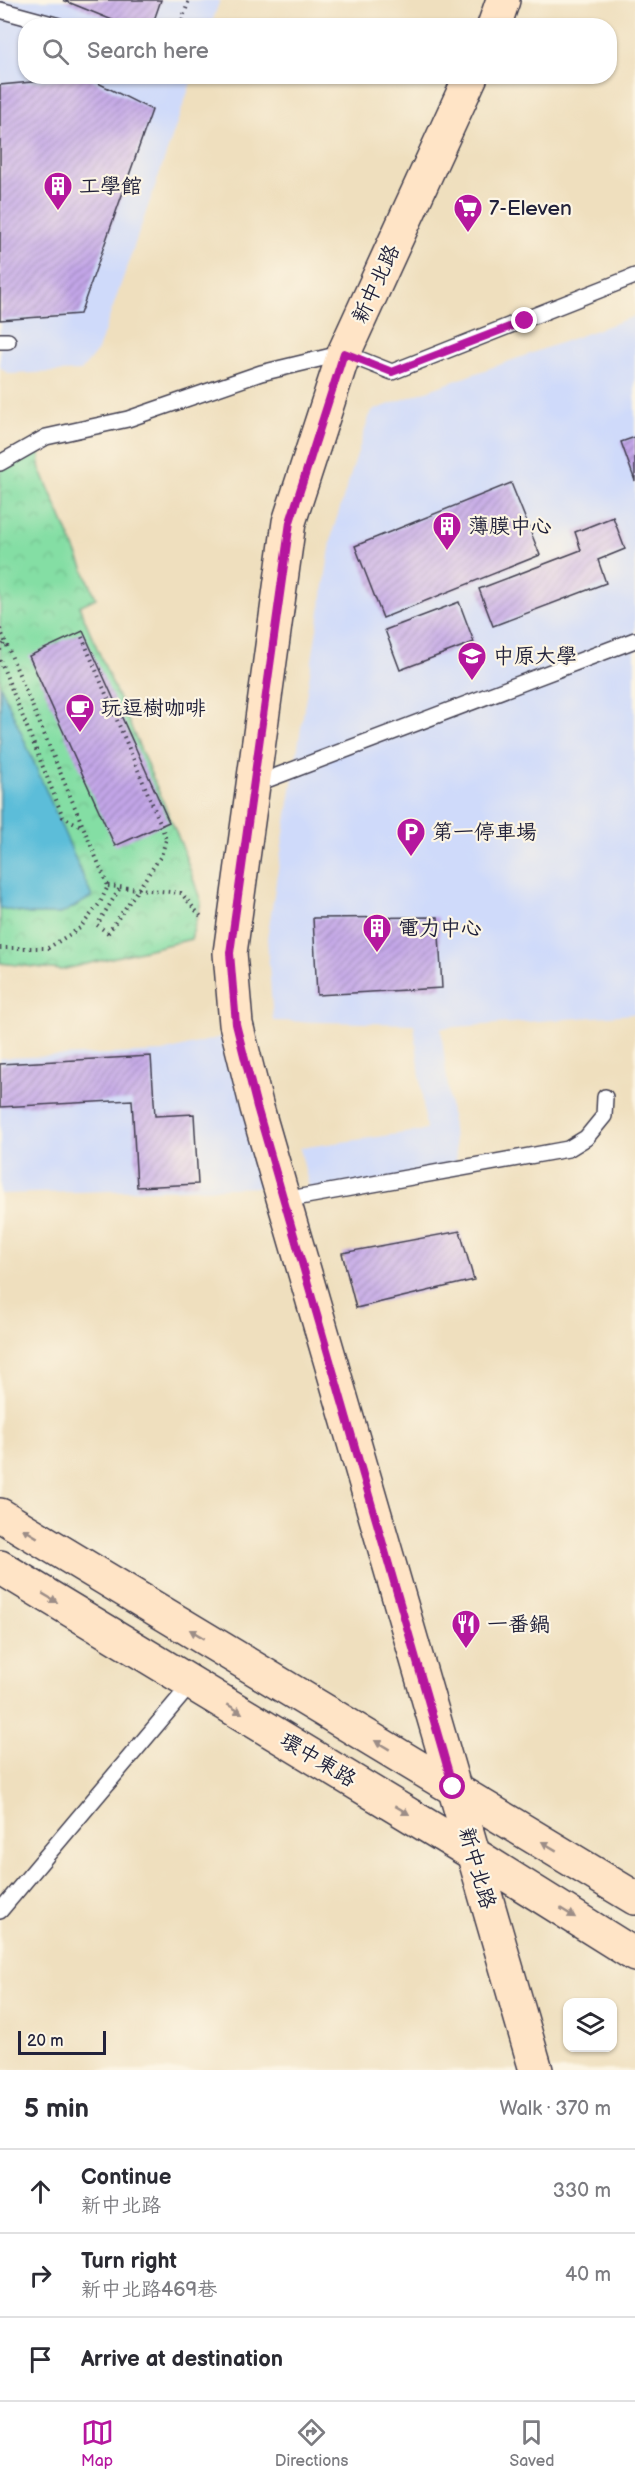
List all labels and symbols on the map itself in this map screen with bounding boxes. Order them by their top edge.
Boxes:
building icon: 工學館 [42,170,74,212]
place label: 工學館 [79,174,142,199]
supermarket icon: 7-Eleven [452,192,484,234]
place label: 7-Eleven [489,196,572,221]
street label: 新中北路 [347,241,405,327]
route end [511,307,537,333]
building icon: 薄膜中心 [431,510,463,552]
place label: 薄膜中心 [468,514,552,539]
school or university icon: 中原大學 [456,640,488,682]
place label: 中原大學 [493,644,577,669]
cafe icon: 玩逗樹咖啡 [64,692,96,734]
place label: 玩逗樹咖啡 [101,696,206,721]
parking icon: 第一停車場 [395,816,427,858]
place label: 第一停車場 [432,820,537,845]
building icon: 電力中心 [361,912,393,954]
place label: 電力中心 [398,916,482,941]
one-way arrow [22,1528,38,1539]
one-way arrow [42,1592,58,1603]
restaurant icon: 一番鍋 [450,1608,482,1650]
place label: 一番鍋 [487,1612,550,1637]
one-way arrow [189,1628,205,1639]
one-way arrow [227,1704,243,1715]
street label: 環中東路 [276,1728,360,1792]
one-way arrow [373,1740,390,1750]
route start [439,1773,465,1799]
one-way arrow [394,1805,410,1816]
street label: 新中北路 [453,1824,501,1912]
one-way arrow [540,1841,557,1851]
one-way arrow [560,1907,576,1918]
scale bar [18,2028,106,2056]

